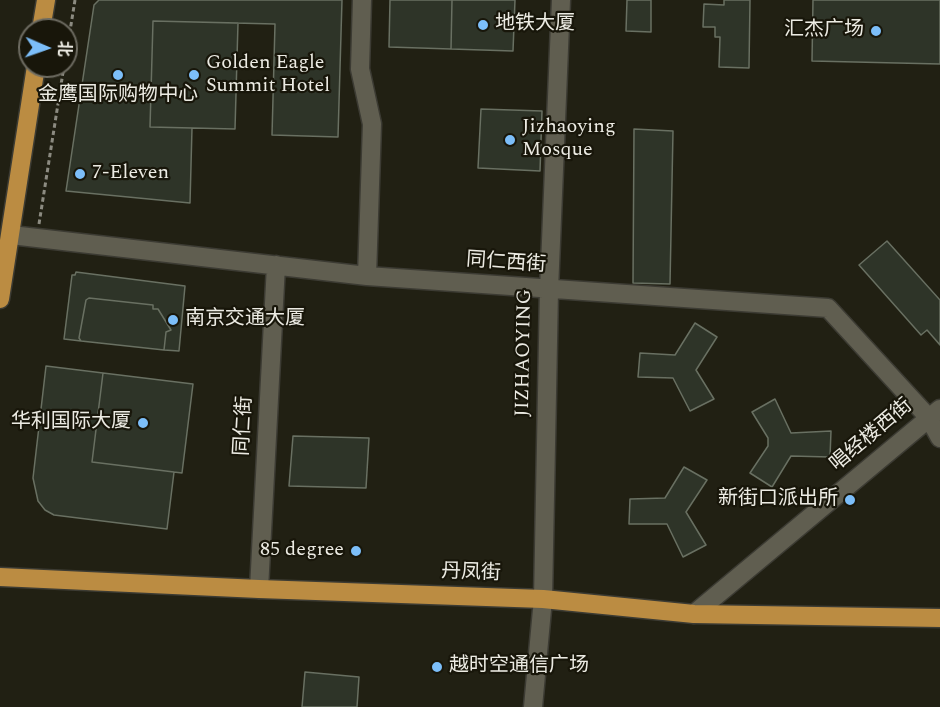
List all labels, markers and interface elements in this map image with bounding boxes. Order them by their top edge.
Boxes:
place label: 地铁大厦 [495,13,575,37]
north arrow [18,18,78,78]
marker: 地铁大厦 [476,18,490,32]
place label: 汇杰广场 [784,19,864,43]
marker: 汇杰广场 [869,24,883,38]
text: 北 [52,40,76,57]
place label: Golden Eagle Summit Hotel [206,52,330,99]
marker: 金鹰国际购物中心 [111,68,125,82]
marker: Golden Eagle Summit Hotel [187,68,201,82]
place label: 金鹰国际购物中心 [38,84,198,108]
place label: Jizhaoying Mosque [522,116,616,163]
marker: Jizhaoying Mosque [503,133,517,147]
place label: 7-Eleven [92,162,169,186]
marker: 7-Eleven [73,167,87,181]
street label: 同仁西街 [465,249,547,279]
street label: JIZHAOYING [512,289,538,417]
place label: 南京交通大厦 [185,308,305,332]
marker: 南京交通大厦 [166,313,180,327]
street label: 同仁街 [231,395,259,457]
street label: 唱经楼西街 [826,395,918,477]
place label: 华利国际大厦 [11,411,131,435]
marker: 华利国际大厦 [136,416,150,430]
place label: 新街口派出所 [718,488,838,512]
marker: 新街口派出所 [843,493,857,507]
place label: 85 degree [260,539,344,563]
marker: 85 degree [349,544,363,558]
street label: 丹凤街 [441,561,501,587]
place label: 越时空通信广场 [449,655,589,679]
marker: 越时空通信广场 [430,660,444,674]

